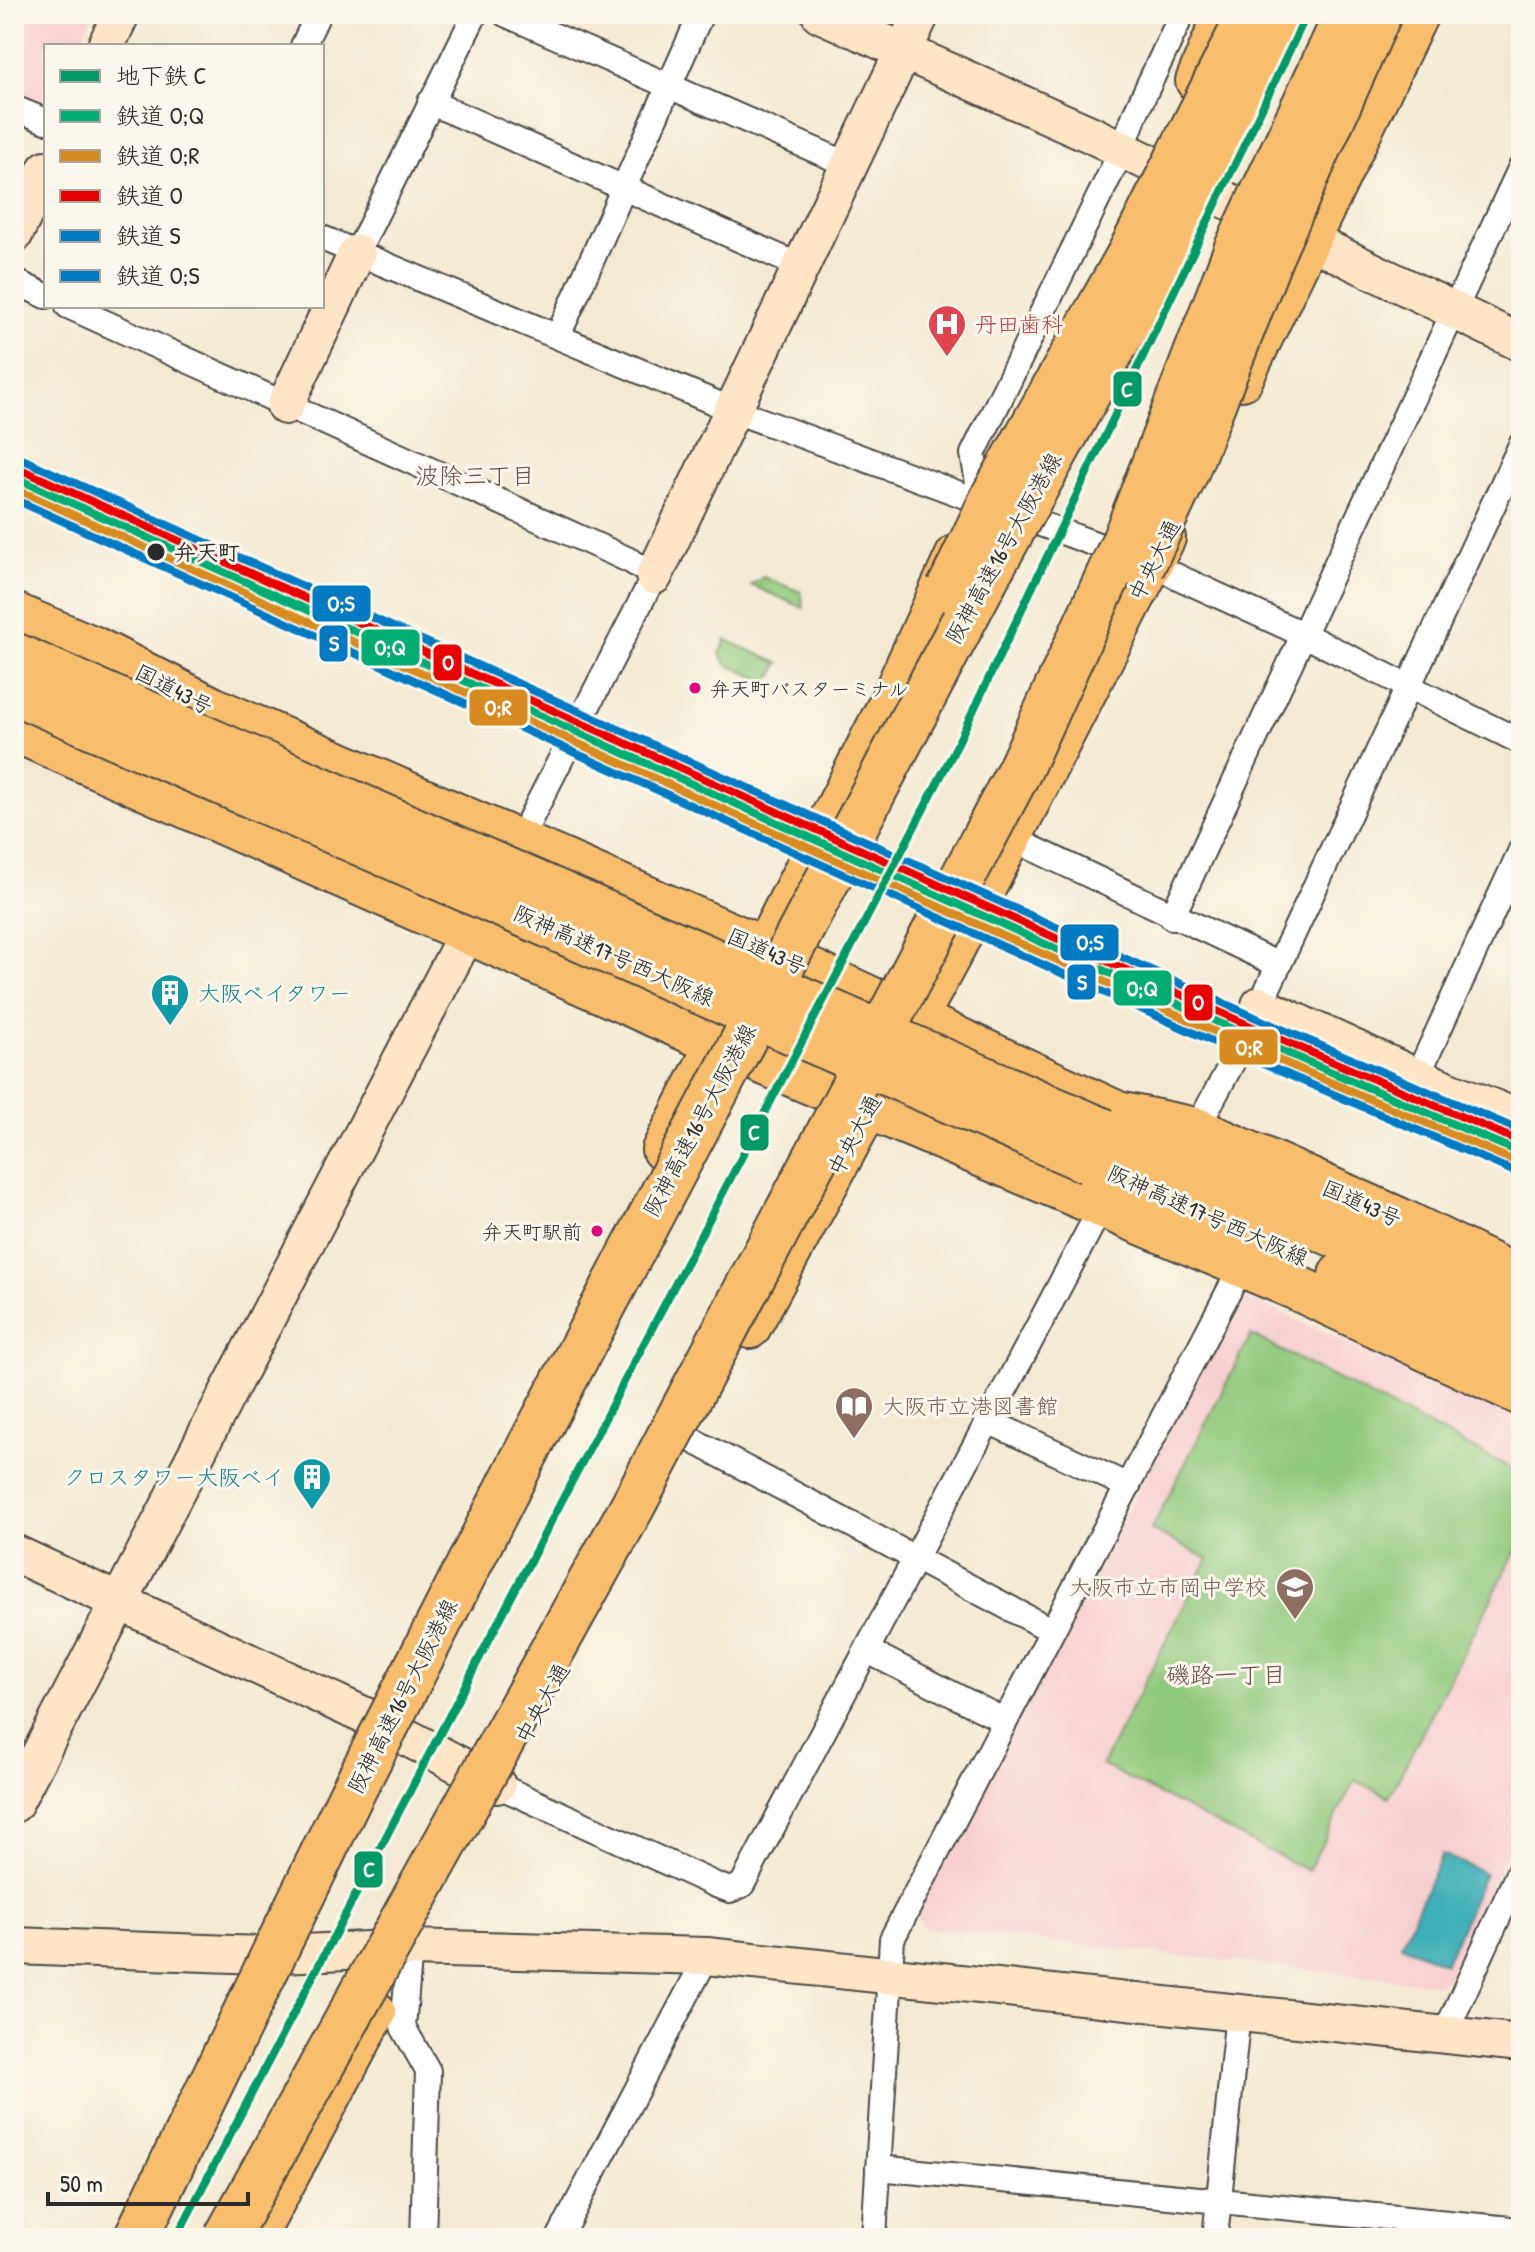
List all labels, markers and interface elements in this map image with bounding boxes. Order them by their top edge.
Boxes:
legend [44,44,324,308]
text: 地下鉄 C [116,59,207,91]
text: 鉄道 O;Q [116,99,204,131]
text: 鉄道 O;R [116,139,199,171]
text: 鉄道 O [116,179,183,211]
text: 鉄道 S [116,219,181,251]
text: 鉄道 O;S [116,259,199,291]
hospital icon: 丹田歯科 [926,303,968,358]
place label: 丹田歯科 [975,309,1063,339]
line badge: C [1112,370,1143,408]
text: C [1121,374,1133,404]
street label: 阪神高速16号大阪港線 [938,447,1068,649]
district label: 波除三丁目 [415,459,535,491]
street label: 中央大通 [1121,514,1187,606]
place label: 弁天町 [174,537,240,567]
marker: 弁天町 [145,541,167,563]
line badge: O;S [311,584,372,623]
text: O;S [327,588,356,618]
line badge: S [318,624,349,663]
text: S [329,628,340,658]
line badge: O;Q [360,628,421,667]
text: O;Q [374,632,406,662]
line badge: O [432,643,463,682]
text: O [442,647,454,677]
street label: 国道43号 [130,657,218,721]
place label: 弁天町バスターミナル [710,675,909,702]
marker: 弁天町バスターミナル [687,680,703,696]
line badge: O;R [468,688,529,727]
text: O;R [484,692,512,722]
street label: 阪神高速17号西大阪線 [509,897,719,1013]
street label: 国道43号 [722,920,812,982]
line badge: O;S [1059,923,1120,962]
text: O;S [1076,927,1105,957]
line badge: S [1066,963,1097,1001]
text: S [1077,967,1088,997]
line badge: O;Q [1112,969,1173,1007]
building icon: 大阪ベイタワー [149,972,191,1027]
text: O;Q [1126,973,1158,1003]
place label: 大阪ベイタワー [198,978,351,1008]
line badge: O [1183,983,1214,1022]
text: O [1192,987,1204,1017]
street label: 阪神高速16号大阪港線 [635,1018,763,1222]
line badge: O;R [1218,1028,1279,1066]
text: O;R [1235,1032,1263,1062]
street label: 中央大通 [820,1089,888,1181]
line badge: C [739,1113,770,1152]
text: C [748,1117,760,1147]
street label: 阪神高速17号西大阪線 [1103,1157,1313,1273]
street label: 国道43号 [1317,1172,1407,1234]
place label: 弁天町駅前 [482,1218,582,1245]
marker: 弁天町駅前 [589,1223,605,1239]
library icon: 大阪市立港図書館 [833,1385,875,1440]
place label: 大阪市立港図書館 [882,1391,1058,1421]
building icon: クロスタワー大阪ベイ [291,1456,333,1511]
place label: クロスタワー大阪ベイ [64,1462,284,1492]
school or university icon: 大阪市立市岡中学校 [1274,1566,1316,1621]
place label: 大阪市立市岡中学校 [1069,1572,1267,1602]
street label: 阪神高速16号大阪港線 [340,1594,464,1798]
street label: 中央大通 [508,1657,576,1749]
district label: 磯路一丁目 [1166,1658,1286,1690]
line badge: C [353,1850,384,1889]
text: C [363,1854,375,1884]
scale bar [48,2156,248,2206]
text: 50 m [60,2167,103,2199]

